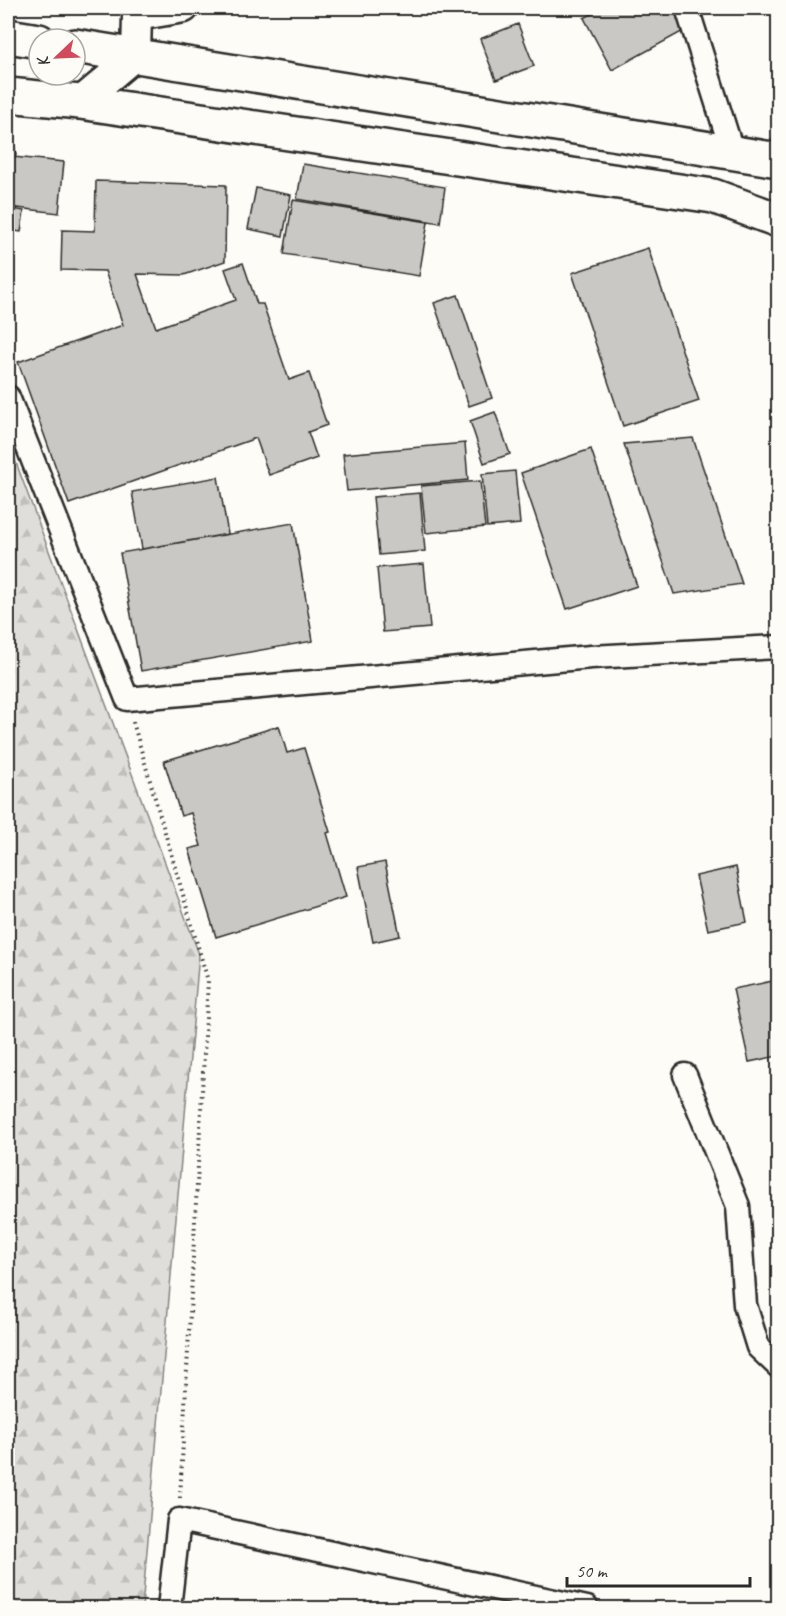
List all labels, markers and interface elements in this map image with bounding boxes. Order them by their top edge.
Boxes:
north arrow [27,27,87,87]
text: K [32,51,55,70]
scale bar [567,1550,750,1588]
text: 50 m [576,1560,609,1582]

